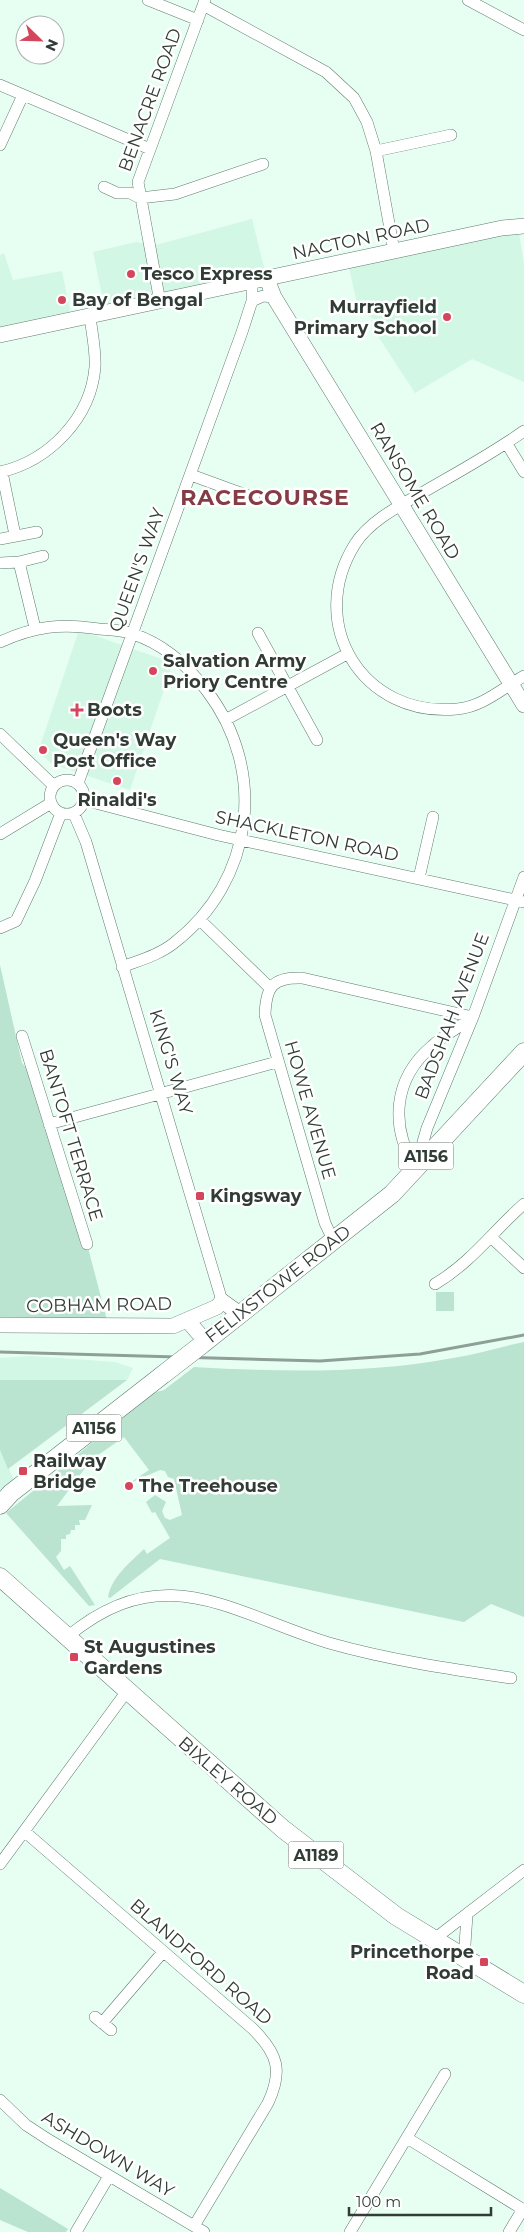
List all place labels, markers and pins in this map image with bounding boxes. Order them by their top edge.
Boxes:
place label: Tesco Express [141,263,273,285]
marker: Tesco Express [125,268,137,280]
place label: Bay of Bengal [72,289,203,311]
marker: Bay of Bengal [56,294,68,306]
place label: Murrayfield Primary School [294,296,437,339]
marker: Murrayfield Primary School [441,311,453,323]
place label: Salvation Army Priory Centre [163,650,306,693]
marker: Salvation Army Priory Centre [147,665,159,677]
place label: Boots [87,699,142,721]
marker: Boots [71,704,83,716]
place label: Queen's Way Post Office [53,729,176,772]
marker: Queen's Way Post Office [37,744,49,756]
marker: Rinaldi's [111,775,123,787]
place label: Rinaldi's [77,789,157,811]
place label: Kingsway [210,1185,302,1207]
marker: Kingsway [194,1190,206,1202]
place label: Railway Bridge [33,1450,106,1493]
marker: Railway Bridge [17,1465,29,1477]
place label: The Treehouse [139,1475,278,1497]
marker: The Treehouse [123,1480,135,1492]
place label: St Augustines Gardens [84,1636,216,1679]
marker: St Augustines Gardens [68,1651,80,1663]
place label: Princethorpe Road [350,1941,474,1984]
marker: Princethorpe Road [478,1956,490,1968]

